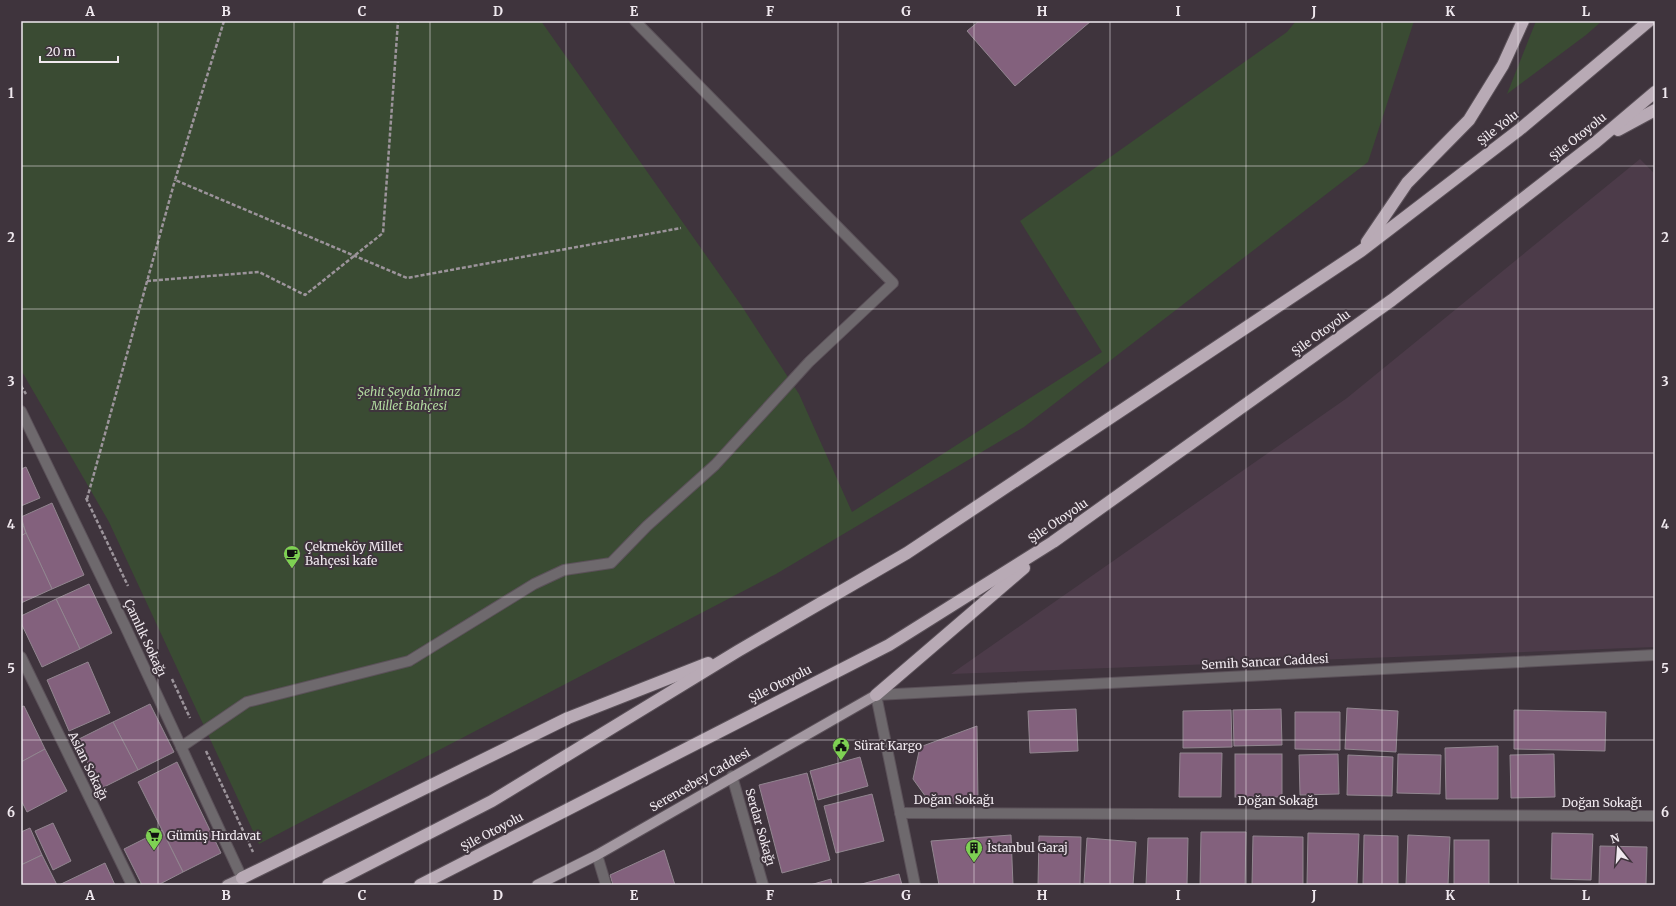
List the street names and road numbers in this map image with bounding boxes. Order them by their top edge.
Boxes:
street label: Şile Yolu [1474,107,1522,148]
street label: Şile Otoyolu [1546,109,1609,164]
street label: Şile Otoyolu [1288,306,1353,359]
street label: Şile Otoyolu [1025,495,1091,546]
street label: Çamlık Sokağı [121,597,170,679]
street label: Semih Sancar Caddesi [1201,651,1329,672]
street label: Şile Otoyolu [746,661,814,706]
street label: Aslan Sokağı [65,728,112,803]
street label: Serencebey Caddesi [647,745,753,814]
street label: Serdar Sokağı [742,786,779,868]
street label: Doğan Sokağı [914,792,994,807]
street label: Doğan Sokağı [1238,793,1318,808]
street label: Doğan Sokağı [1562,795,1642,810]
street label: Şile Otoyolu [458,809,526,854]

